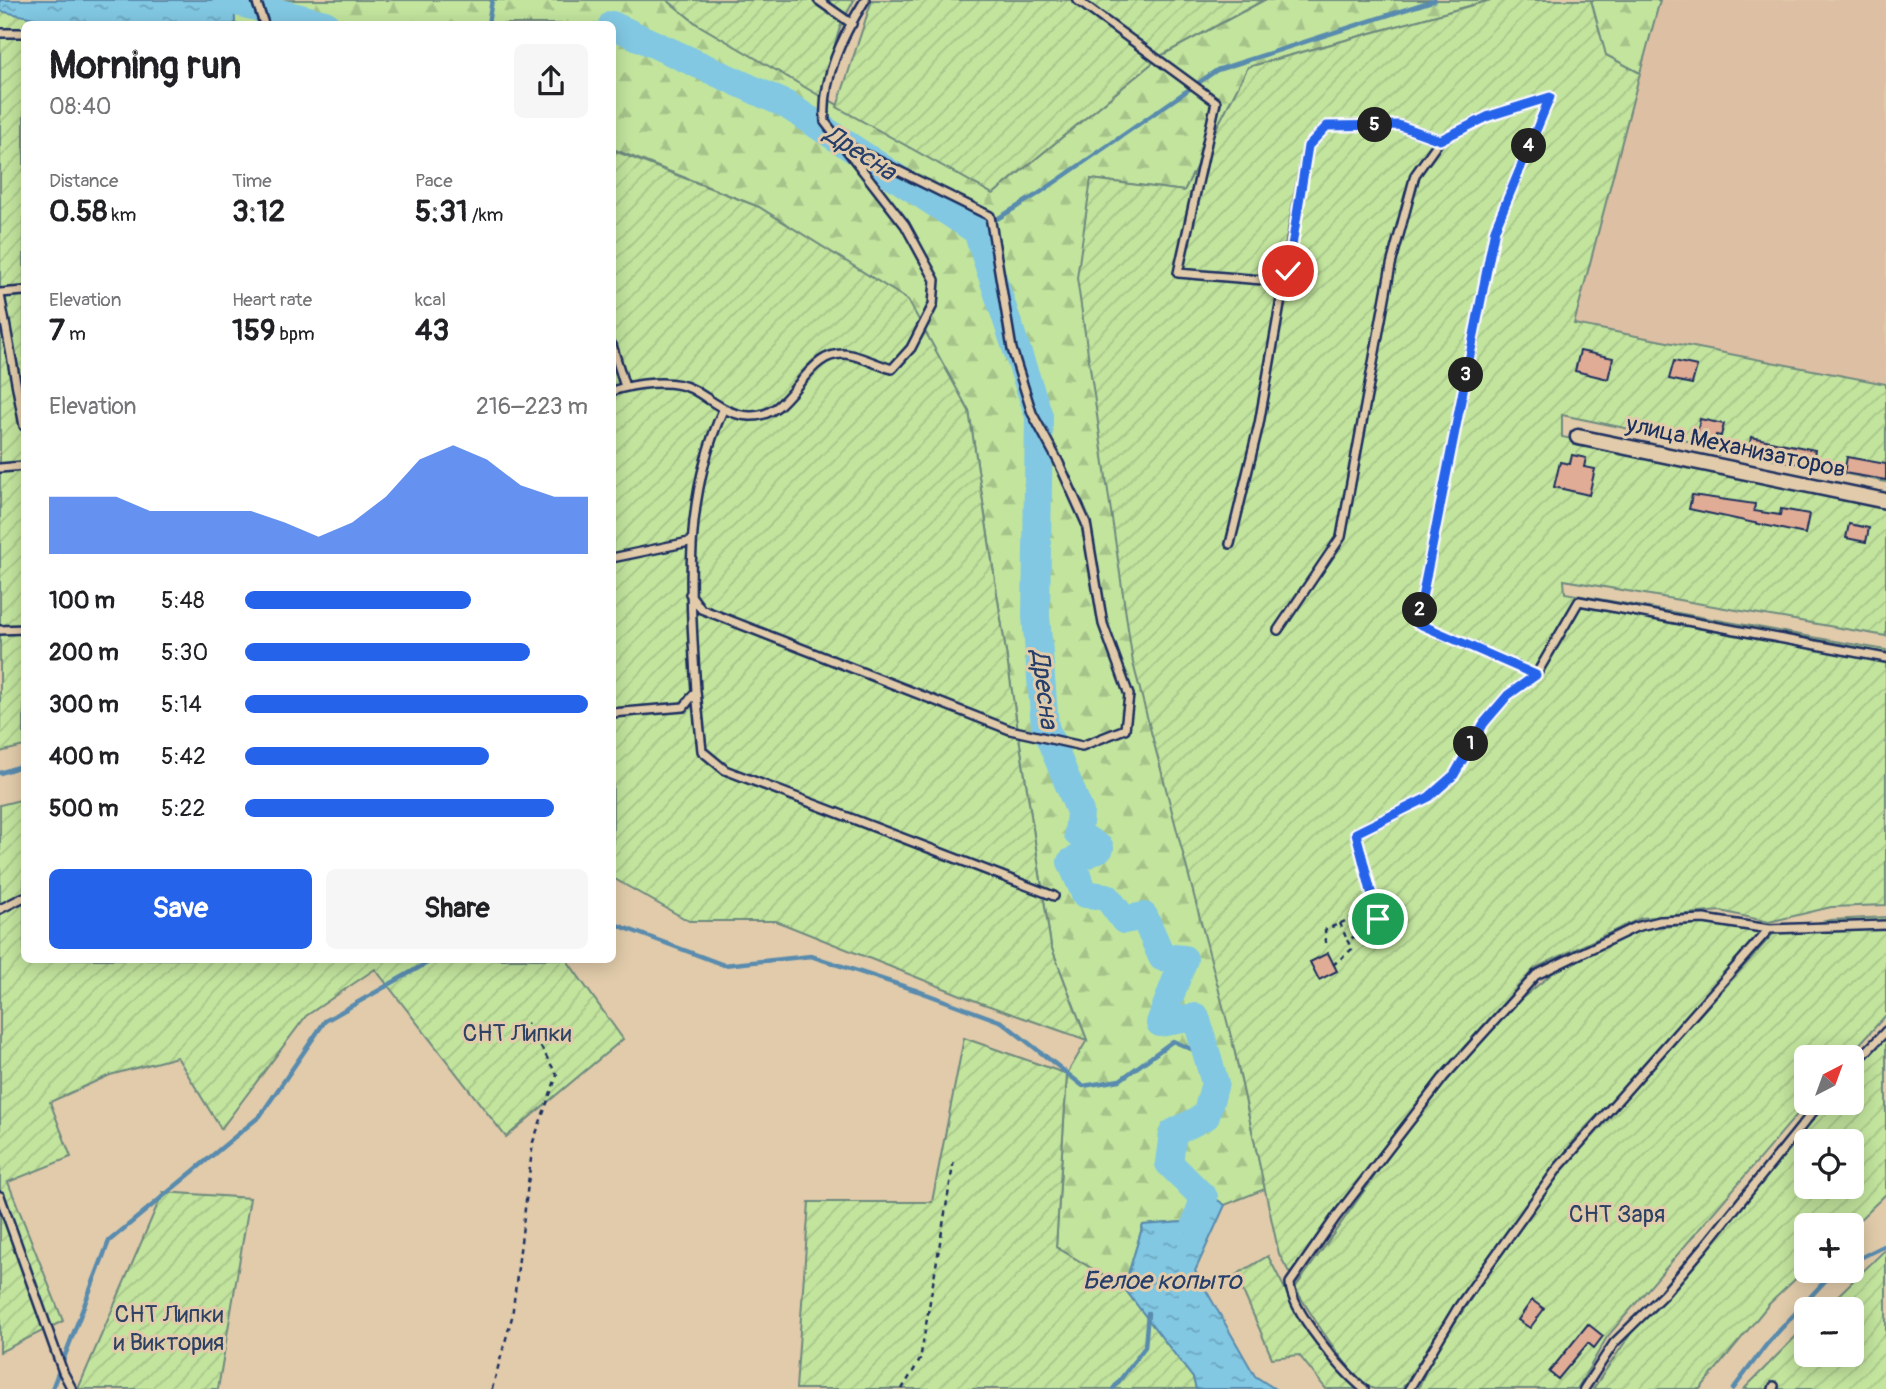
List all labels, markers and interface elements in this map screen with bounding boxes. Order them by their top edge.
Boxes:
text: Morning run [49,42,241,90]
button: share [514,44,588,118]
text: 08:40 [49,92,112,121]
pin: 5 [1358,108,1392,142]
text: 5 [1369,112,1380,136]
water label: Дресна [816,117,903,189]
pin: 4 [1512,128,1546,164]
text: 4 [1523,133,1534,157]
text: Distance [49,169,118,193]
text: Time [232,169,272,193]
text: Pace [415,169,453,193]
text: 0.58 [49,193,107,230]
text: 3:12 [232,193,285,230]
text: 5:31 [415,193,468,230]
text: km [107,203,136,227]
text: /km [468,203,504,227]
pin [1258,241,1318,301]
icon: check [1269,252,1307,290]
text: Elevation [49,288,121,312]
text: Heart rate [232,288,312,312]
text: kcal [415,288,446,312]
text: 7 [49,312,65,349]
text: 159 [232,312,275,349]
text: 43 [415,312,449,349]
text: m [65,322,86,346]
text: bpm [275,322,315,346]
pin: 3 [1448,358,1484,392]
text: 3 [1460,362,1471,386]
text: Elevation [49,392,137,421]
text: 216–223 m [476,392,588,421]
street label: улица Механизаторов [1623,409,1848,484]
text: 100 m [49,586,115,615]
text: 5:48 [161,586,205,615]
pin: 2 [1402,592,1438,628]
text: 2 [1414,597,1425,621]
text: 200 m [49,638,119,667]
text: 5:30 [161,638,208,667]
water label: Дресна [1023,646,1065,732]
text: 300 m [49,690,119,719]
text: 5:14 [161,690,202,719]
pin: 1 [1454,726,1488,762]
text: 1 [1467,731,1474,755]
text: 400 m [49,742,119,771]
text: 5:42 [161,742,206,771]
text: 500 m [49,794,118,823]
text: 5:22 [161,794,205,823]
button: Save [49,869,312,949]
button: Share [326,869,588,949]
pin [1348,889,1408,949]
icon: arrive [1359,900,1397,938]
park label: СНТ Липки [463,1019,572,1048]
north arrow [1794,1045,1864,1115]
map controls [1794,1045,1864,1367]
button: locate [1794,1129,1864,1199]
park label: СНТ Заря [1569,1200,1665,1229]
button: + [1794,1213,1864,1283]
water label: Белое копыто [1083,1265,1243,1297]
button: − [1794,1297,1864,1367]
park label: СНТ Липки и Виктория [114,1300,224,1357]

